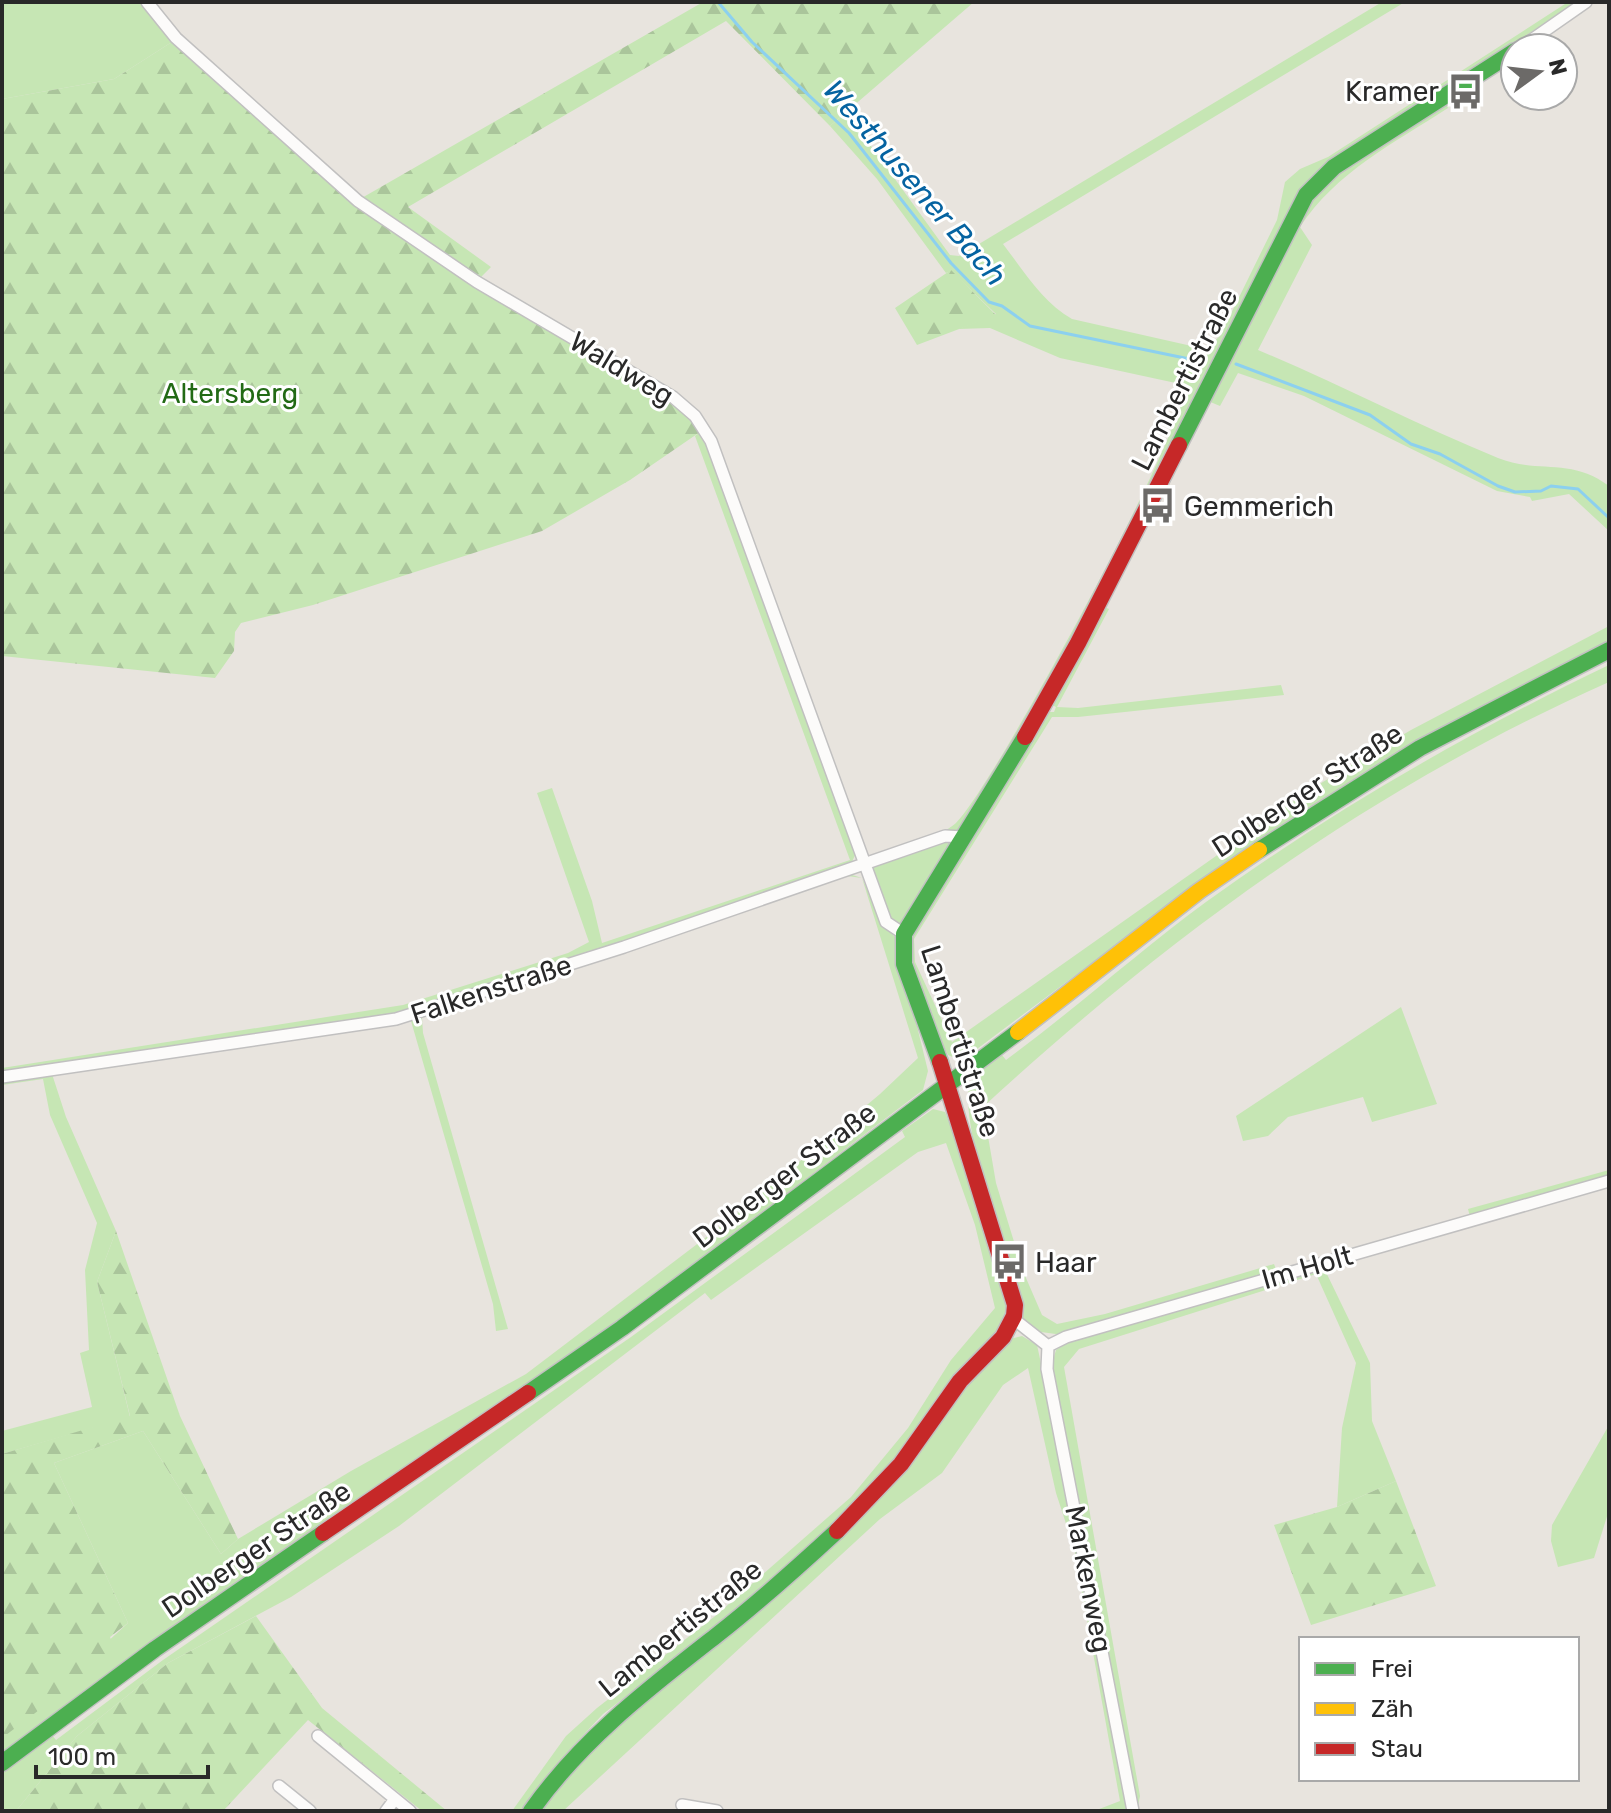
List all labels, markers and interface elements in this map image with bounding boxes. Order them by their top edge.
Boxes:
north arrow [1499,32,1579,112]
text: N [1543,56,1573,78]
bus stop icon: Kramer [1446,72,1484,110]
water label: Westhusener Bach [816,73,1014,293]
place label: Kramer [1345,75,1439,108]
street label: Lambertistraße [1124,283,1245,476]
street label: Waldweg [564,325,680,412]
park label: Altersberg [162,377,298,410]
bus stop icon: Gemmerich [1139,487,1177,525]
place label: Gemmerich [1184,490,1334,523]
street label: Dolberger Straße [1206,717,1409,864]
street label: Lambertistraße [914,941,1007,1141]
street label: Falkenstraße [406,948,576,1031]
street label: Dolberger Straße [686,1096,882,1255]
street label: Im Holt [1258,1239,1357,1296]
bus stop icon: Haar [990,1243,1028,1281]
place label: Haar [1035,1246,1097,1279]
street label: Dolberger Straße [156,1474,357,1625]
street label: Markenweg [1058,1503,1119,1655]
street label: Lambertistraße [592,1553,768,1704]
legend [1299,1637,1579,1781]
text: Frei [1371,1655,1413,1683]
text: Zäh [1371,1695,1413,1723]
scale bar [36,1729,208,1779]
text: Stau [1371,1735,1423,1763]
text: 100 m [48,1743,116,1771]

